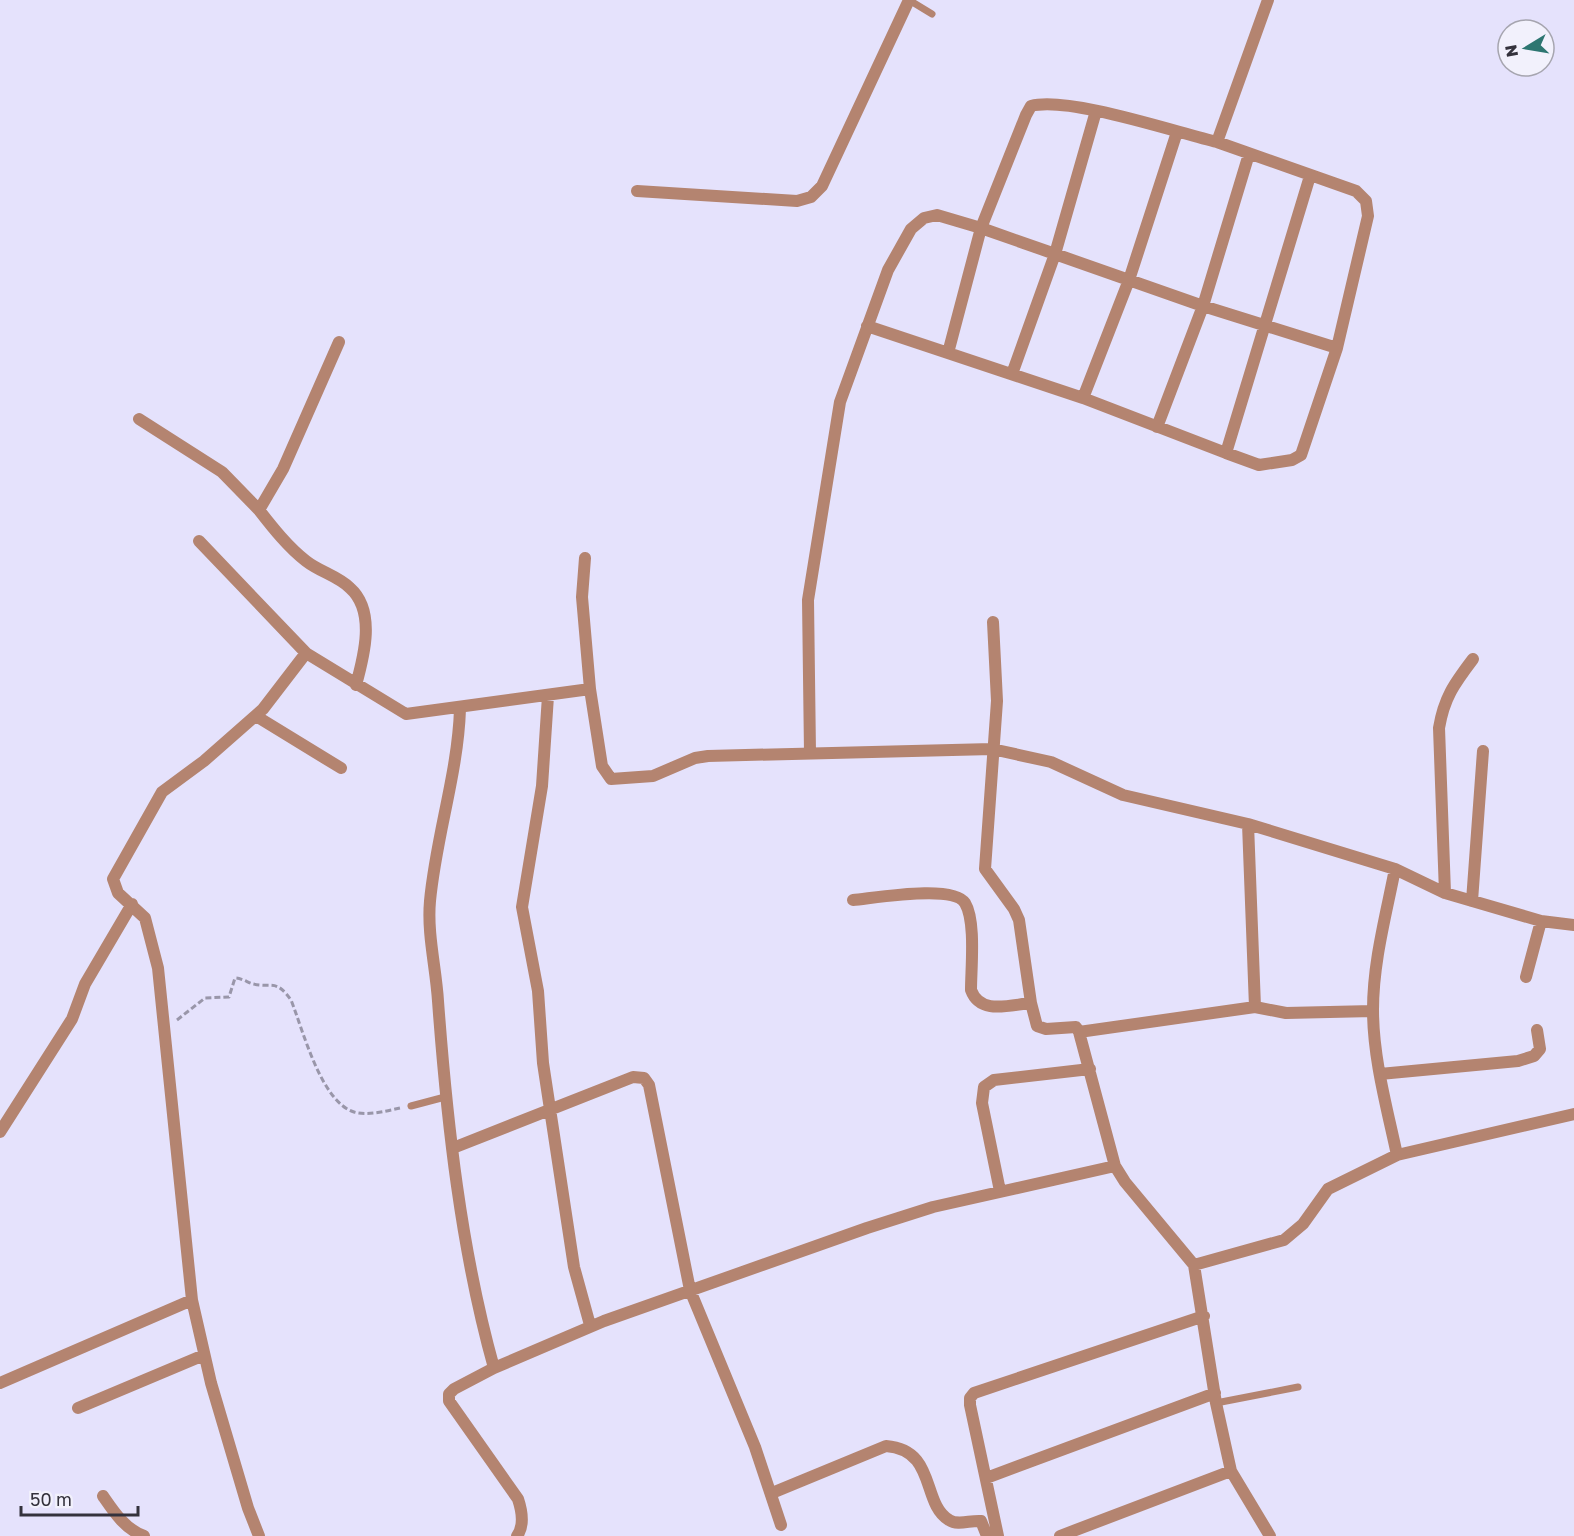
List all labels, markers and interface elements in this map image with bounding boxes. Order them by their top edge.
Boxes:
north arrow [1496,18,1556,78]
text: N [1500,43,1522,59]
scale bar [21,1479,138,1517]
text: 50 m [30,1488,72,1510]

